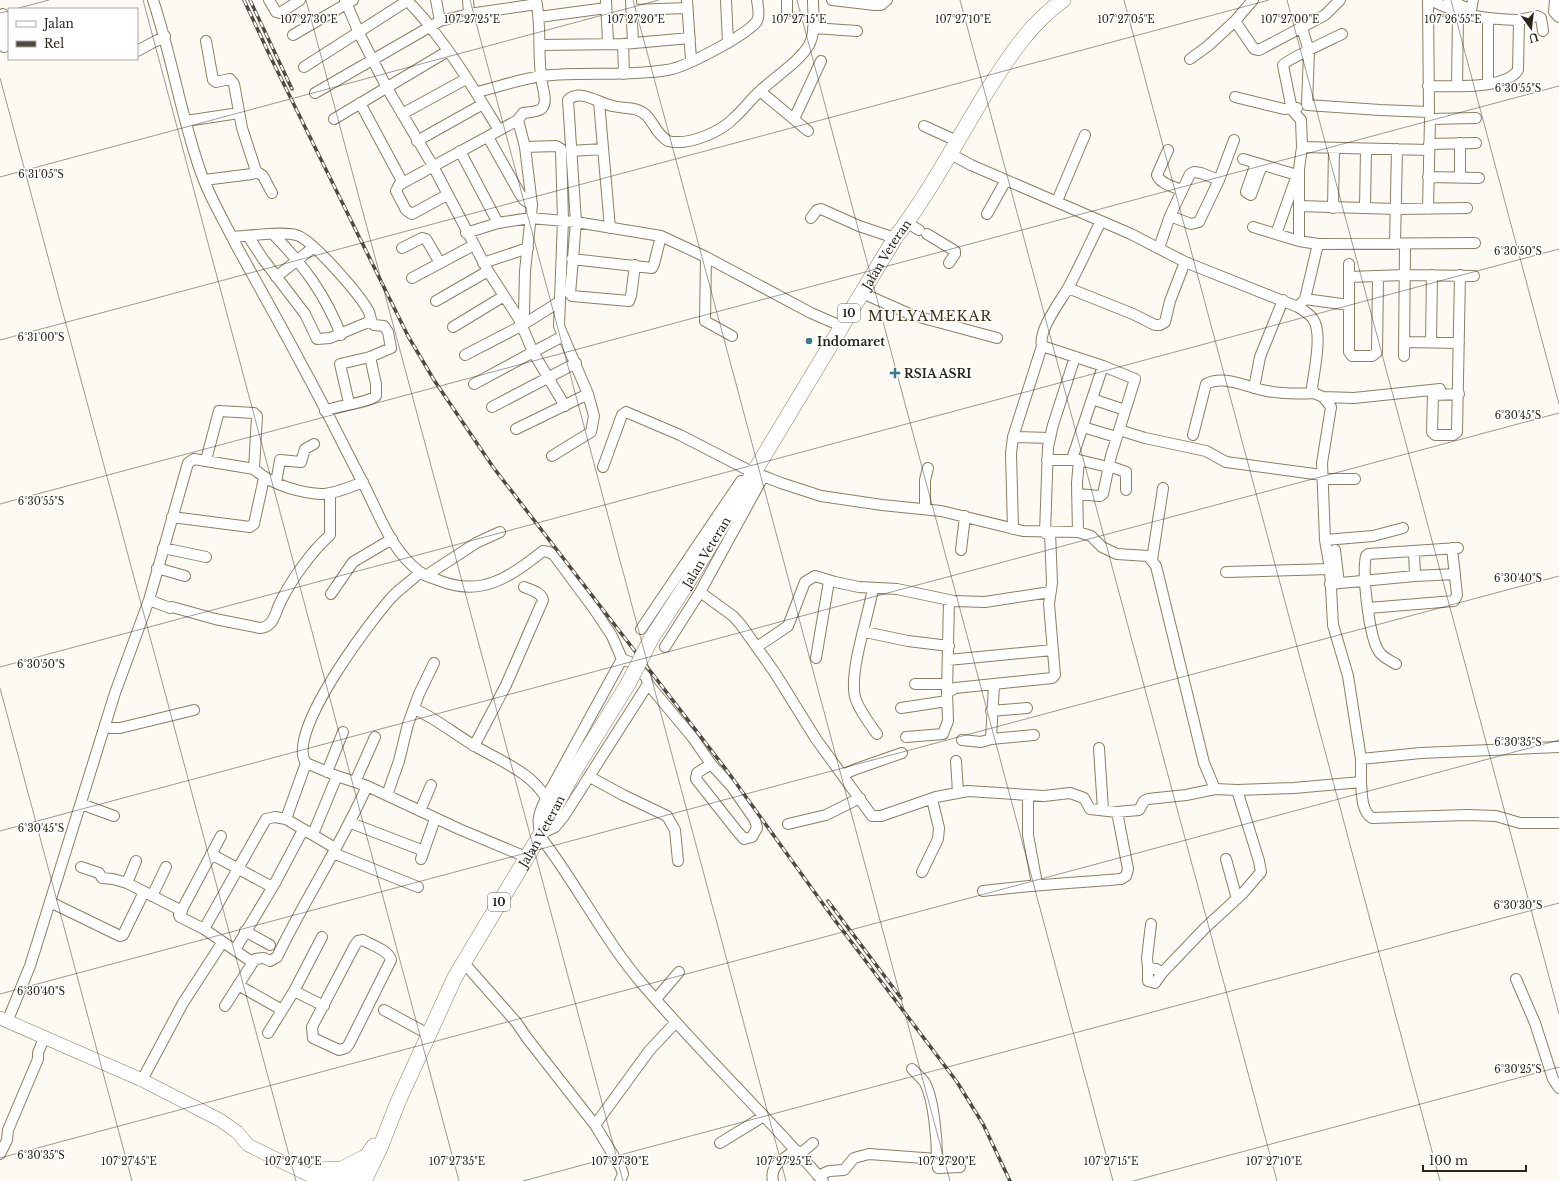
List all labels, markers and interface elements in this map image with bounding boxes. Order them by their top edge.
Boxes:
legend [8,8,138,60]
north arrow [1511,8,1551,48]
text: 107°27'30"E [280,13,338,26]
text: 107°27'25"E [444,13,500,26]
text: 107°27'20"E [607,13,665,26]
text: 107°27'15"E [772,13,826,26]
text: 107°27'10"E [935,13,991,26]
text: 107°27'05"E [1097,13,1155,26]
text: 107°27'00"E [1261,13,1319,26]
text: 107°26'55"E [1425,13,1481,26]
text: Jalan [42,16,74,31]
text: U [1527,30,1540,46]
text: Rel [44,36,64,51]
text: 6°30'55"S [1495,82,1541,95]
text: 6°31'05"S [18,168,64,181]
street label: Jalan Veteran [857,216,914,294]
text: 6°30'50"S [1494,245,1542,258]
road number: 10 [838,304,860,322]
district label: MULYAMEKAR [868,307,992,325]
text: 6°31'00"S [17,331,65,344]
place label: Indomaret [817,334,885,349]
marker: Indomaret [804,336,814,346]
place label: RSIA ASRI [904,366,971,381]
marker: RSIA ASRI [889,367,901,379]
text: 6°30'45"S [1495,409,1541,422]
text: 6°30'55"S [18,495,64,508]
street label: Jalan Veteran [678,514,733,592]
text: 6°30'40"S [1494,572,1542,585]
text: 6°30'50"S [17,658,65,671]
text: 6°30'35"S [1494,736,1542,749]
street label: Jalan Veteran [514,793,567,872]
text: 6°30'45"S [18,822,64,835]
road number: 10 [488,893,510,911]
text: 6°30'30"S [1494,899,1542,912]
text: 6°30'40"S [17,985,65,998]
text: 6°30'25"S [1494,1063,1542,1076]
scale bar [1423,1147,1526,1173]
text: 6°30'35"S [17,1149,65,1162]
text: 100 m [1429,1153,1468,1168]
text: 107°27'45"E [101,1155,157,1168]
text: 107°27'40"E [265,1155,321,1168]
text: 107°27'35"E [429,1155,485,1168]
text: 107°27'30"E [591,1155,649,1168]
text: 107°27'25"E [756,1155,812,1168]
text: 107°27'20"E [918,1155,976,1168]
text: 107°27'15"E [1084,1155,1138,1168]
text: 107°27'10"E [1246,1155,1302,1168]

